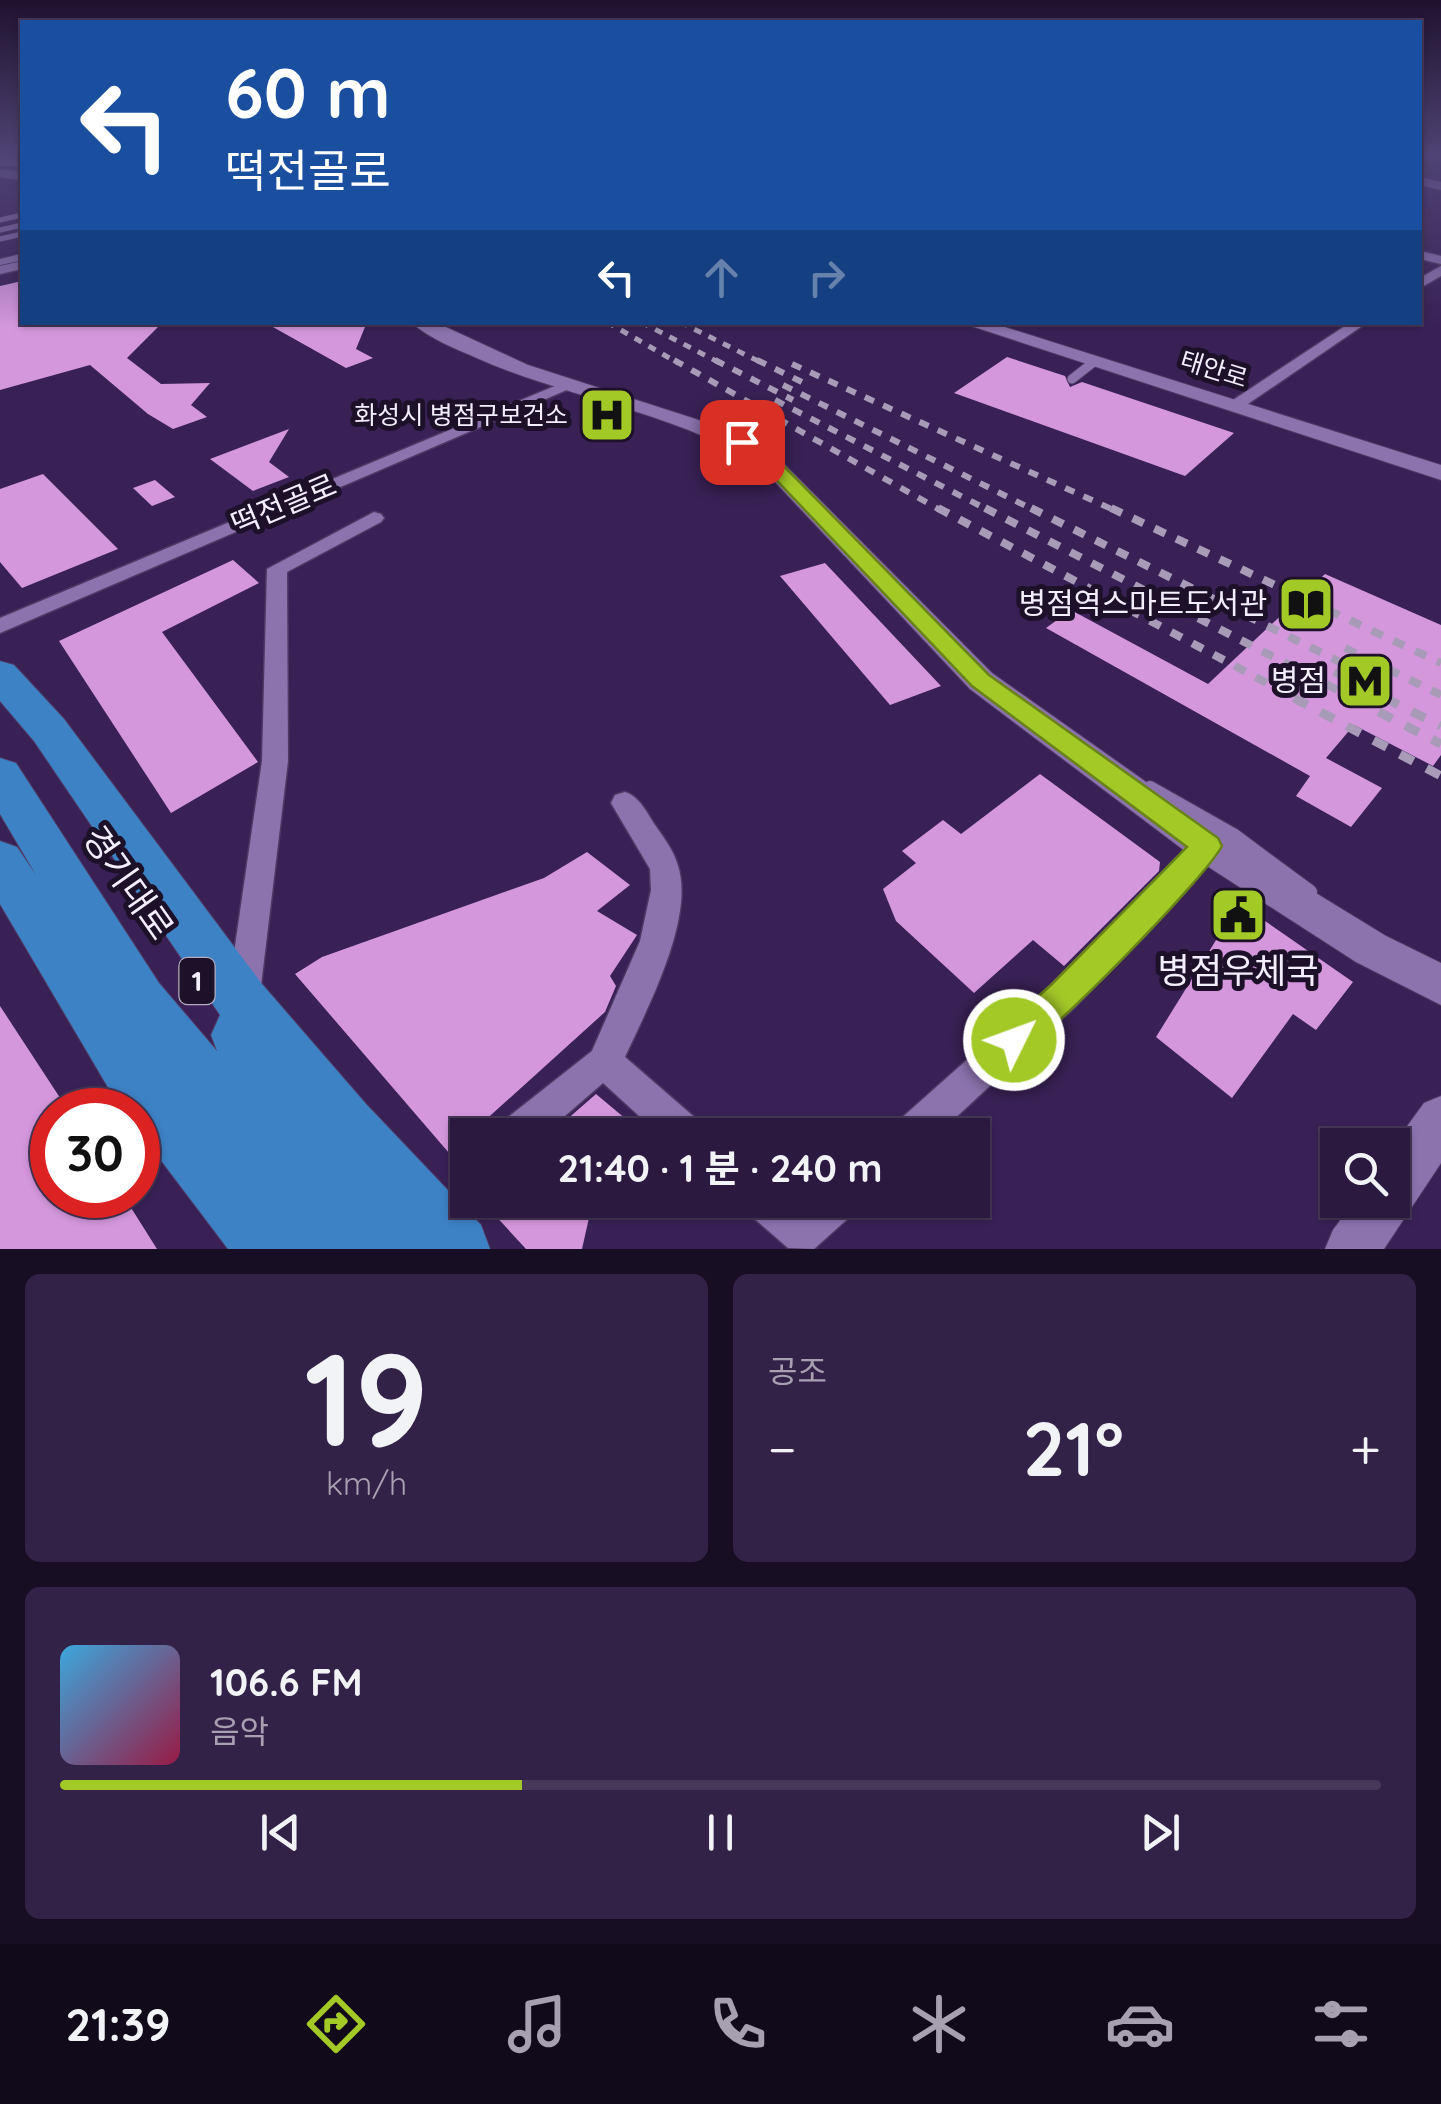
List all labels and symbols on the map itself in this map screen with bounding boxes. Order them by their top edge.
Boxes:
street label: 태안로 [1177,344,1252,393]
hospital icon: 화성시 병점구보건소 [577,385,637,445]
place label: 화성시 병점구보건소 [354,399,568,430]
pin [700,400,785,485]
street label: 떡전골로 [225,465,342,543]
library icon: 병점역스마트도서관 [1276,574,1336,634]
place label: 병점역스마트도서관 [1019,584,1267,622]
metro station icon: 병점 [1335,651,1395,711]
place label: 병점 [1271,661,1326,699]
street label: 경기대로 [74,817,184,948]
public building icon: 병점우체국 [1208,885,1268,945]
place label: 병점우체국 [1157,948,1319,992]
road number: 1 [180,958,214,1004]
position arrow [962,988,1066,1092]
speed limit sign: 30 [30,1088,160,1218]

